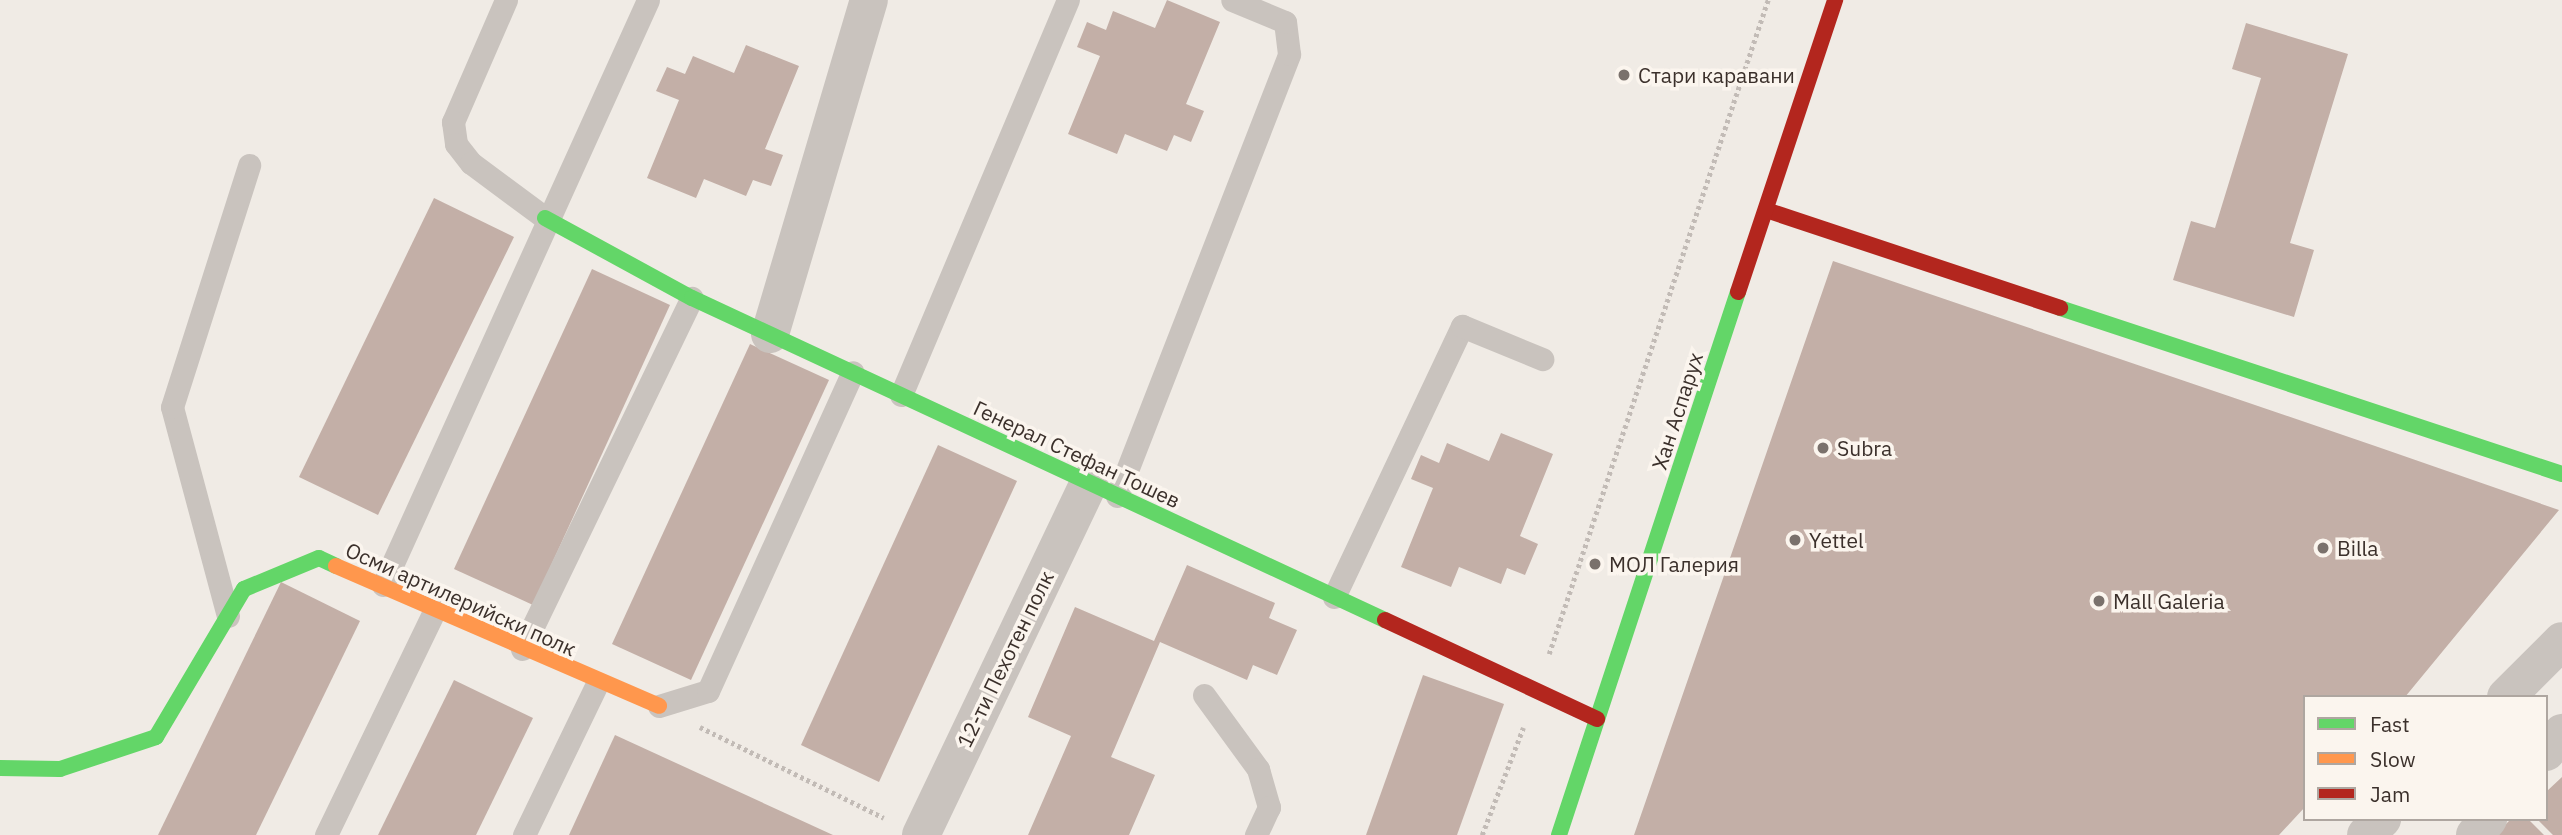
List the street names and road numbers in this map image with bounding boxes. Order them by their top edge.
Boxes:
street label: Хан Аспарух [1646,349,1708,473]
street label: Генерал Стефан Тошев [970,395,1184,513]
street label: Осми артилерийски полк [342,537,580,661]
street label: 12-ти Пехотен полк [951,567,1059,751]

